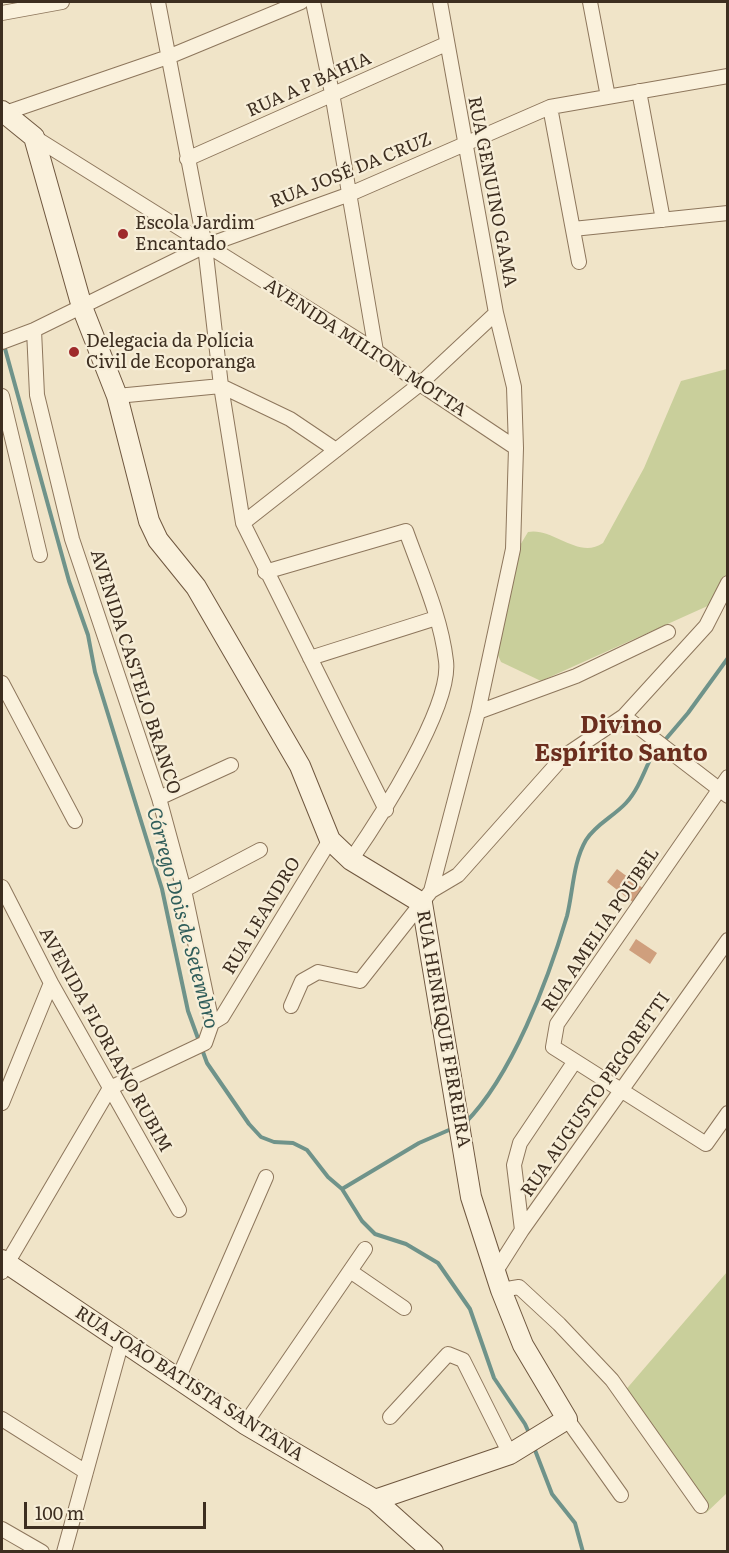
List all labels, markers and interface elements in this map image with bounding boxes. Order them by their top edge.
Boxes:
street label: RUA A P BAHIA [243,48,375,122]
street label: RUA GENUINO GAMA [463,95,521,289]
street label: RUA JOSÉ DA CRUZ [267,129,435,213]
place label: Escola Jardim Encantado [135,213,255,256]
marker: Escola Jardim Encantado [116,227,130,241]
street label: AVENIDA MILTON MOTTA [260,274,470,422]
place label: Delegacia da Polícia Civil de Ecoporanga [86,331,256,374]
marker: Delegacia da Polícia Civil de Ecoporanga [67,345,81,359]
street label: AVENIDA CASTELO BRANCO [85,547,185,797]
district label: Divino Espírito Santo [534,712,708,768]
water label: Córrego Dois de Setembro [141,805,223,1031]
street label: RUA AMELIA POUBEL [538,843,664,1017]
street label: RUA LEANDRO [218,853,306,979]
street label: RUA HENRIQUE FERREIRA [411,908,475,1150]
street label: AVENIDA FLORIANO RUBIM [34,924,176,1156]
street label: RUA AUGUSTO PEGORETTI [517,989,675,1201]
street label: RUA JOÃO BATISTA SANTANA [71,1302,307,1466]
scale bar [27,1490,208,1528]
text: 100 m [35,1499,84,1526]

